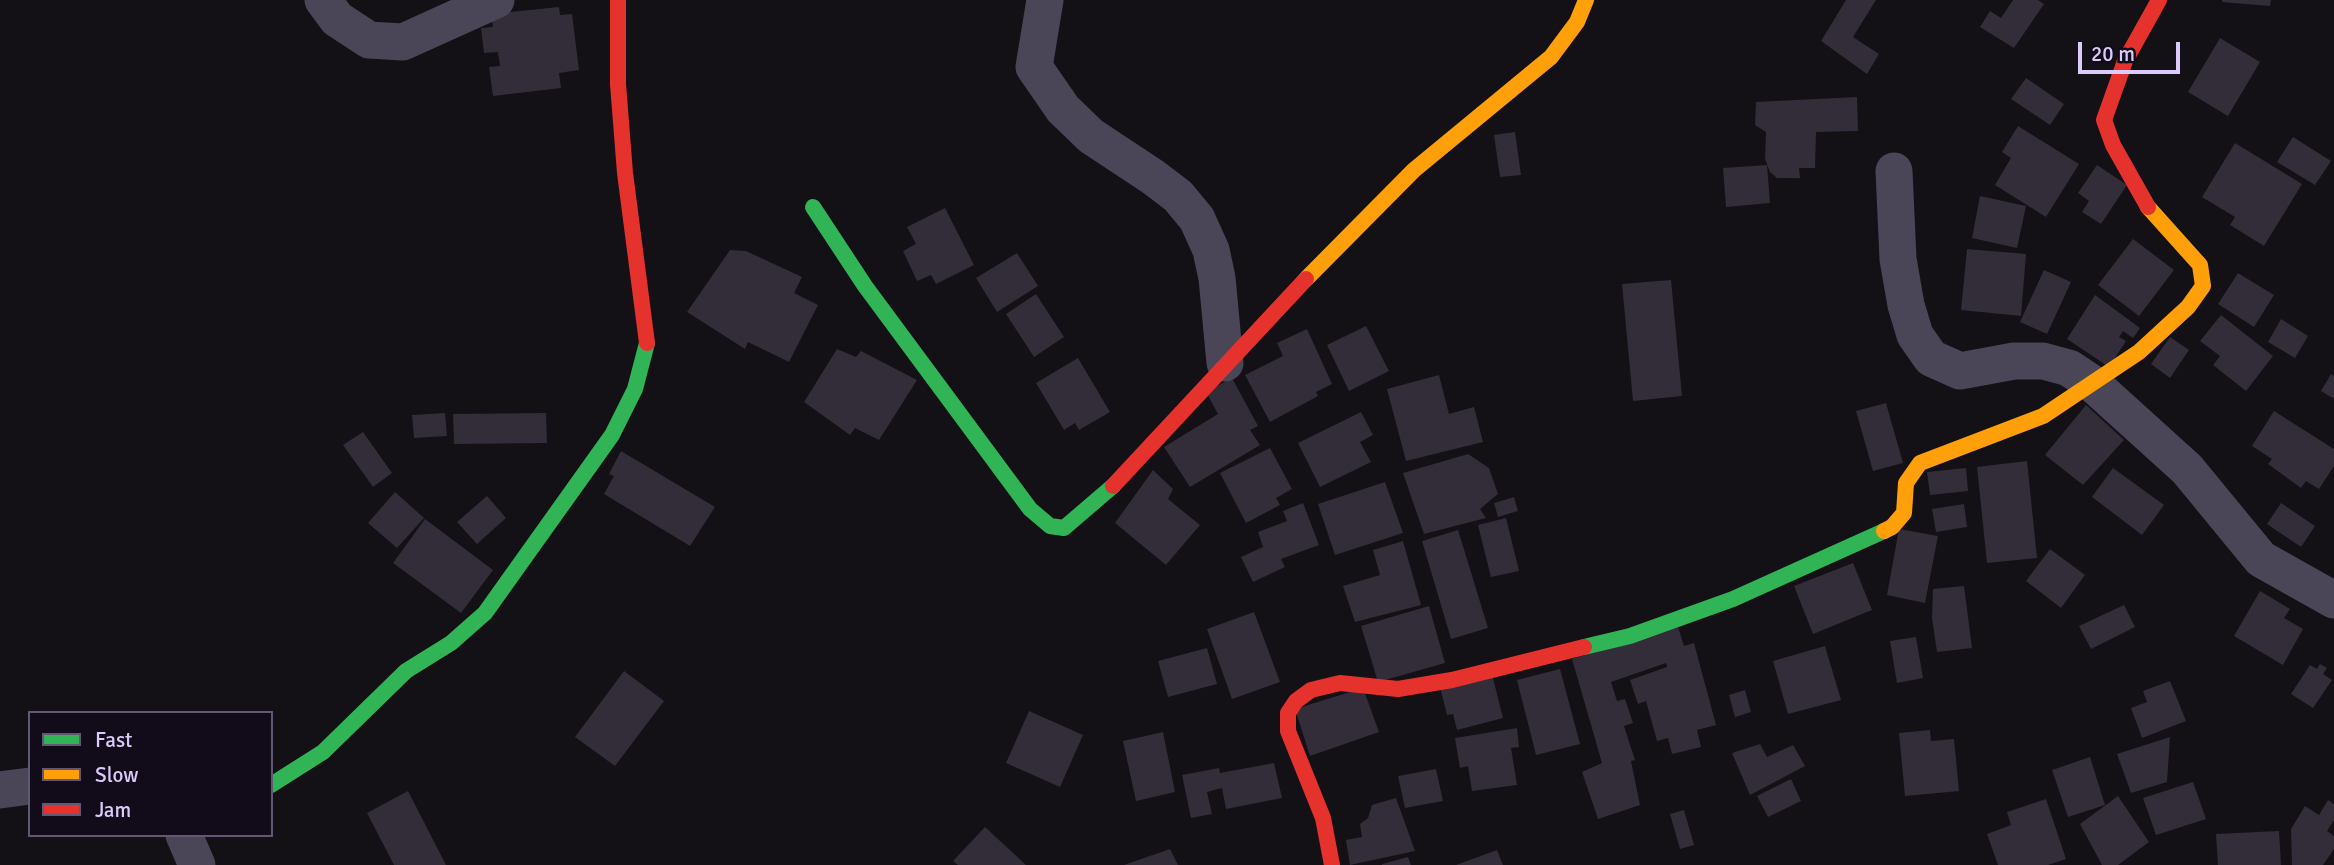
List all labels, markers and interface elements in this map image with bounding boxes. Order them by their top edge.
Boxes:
scale bar [2082,28,2184,72]
text: 20 m [2091,41,2135,67]
legend [28,711,273,837]
text: Fast [95,727,132,753]
text: Slow [95,762,139,788]
text: Jam [95,797,131,823]

